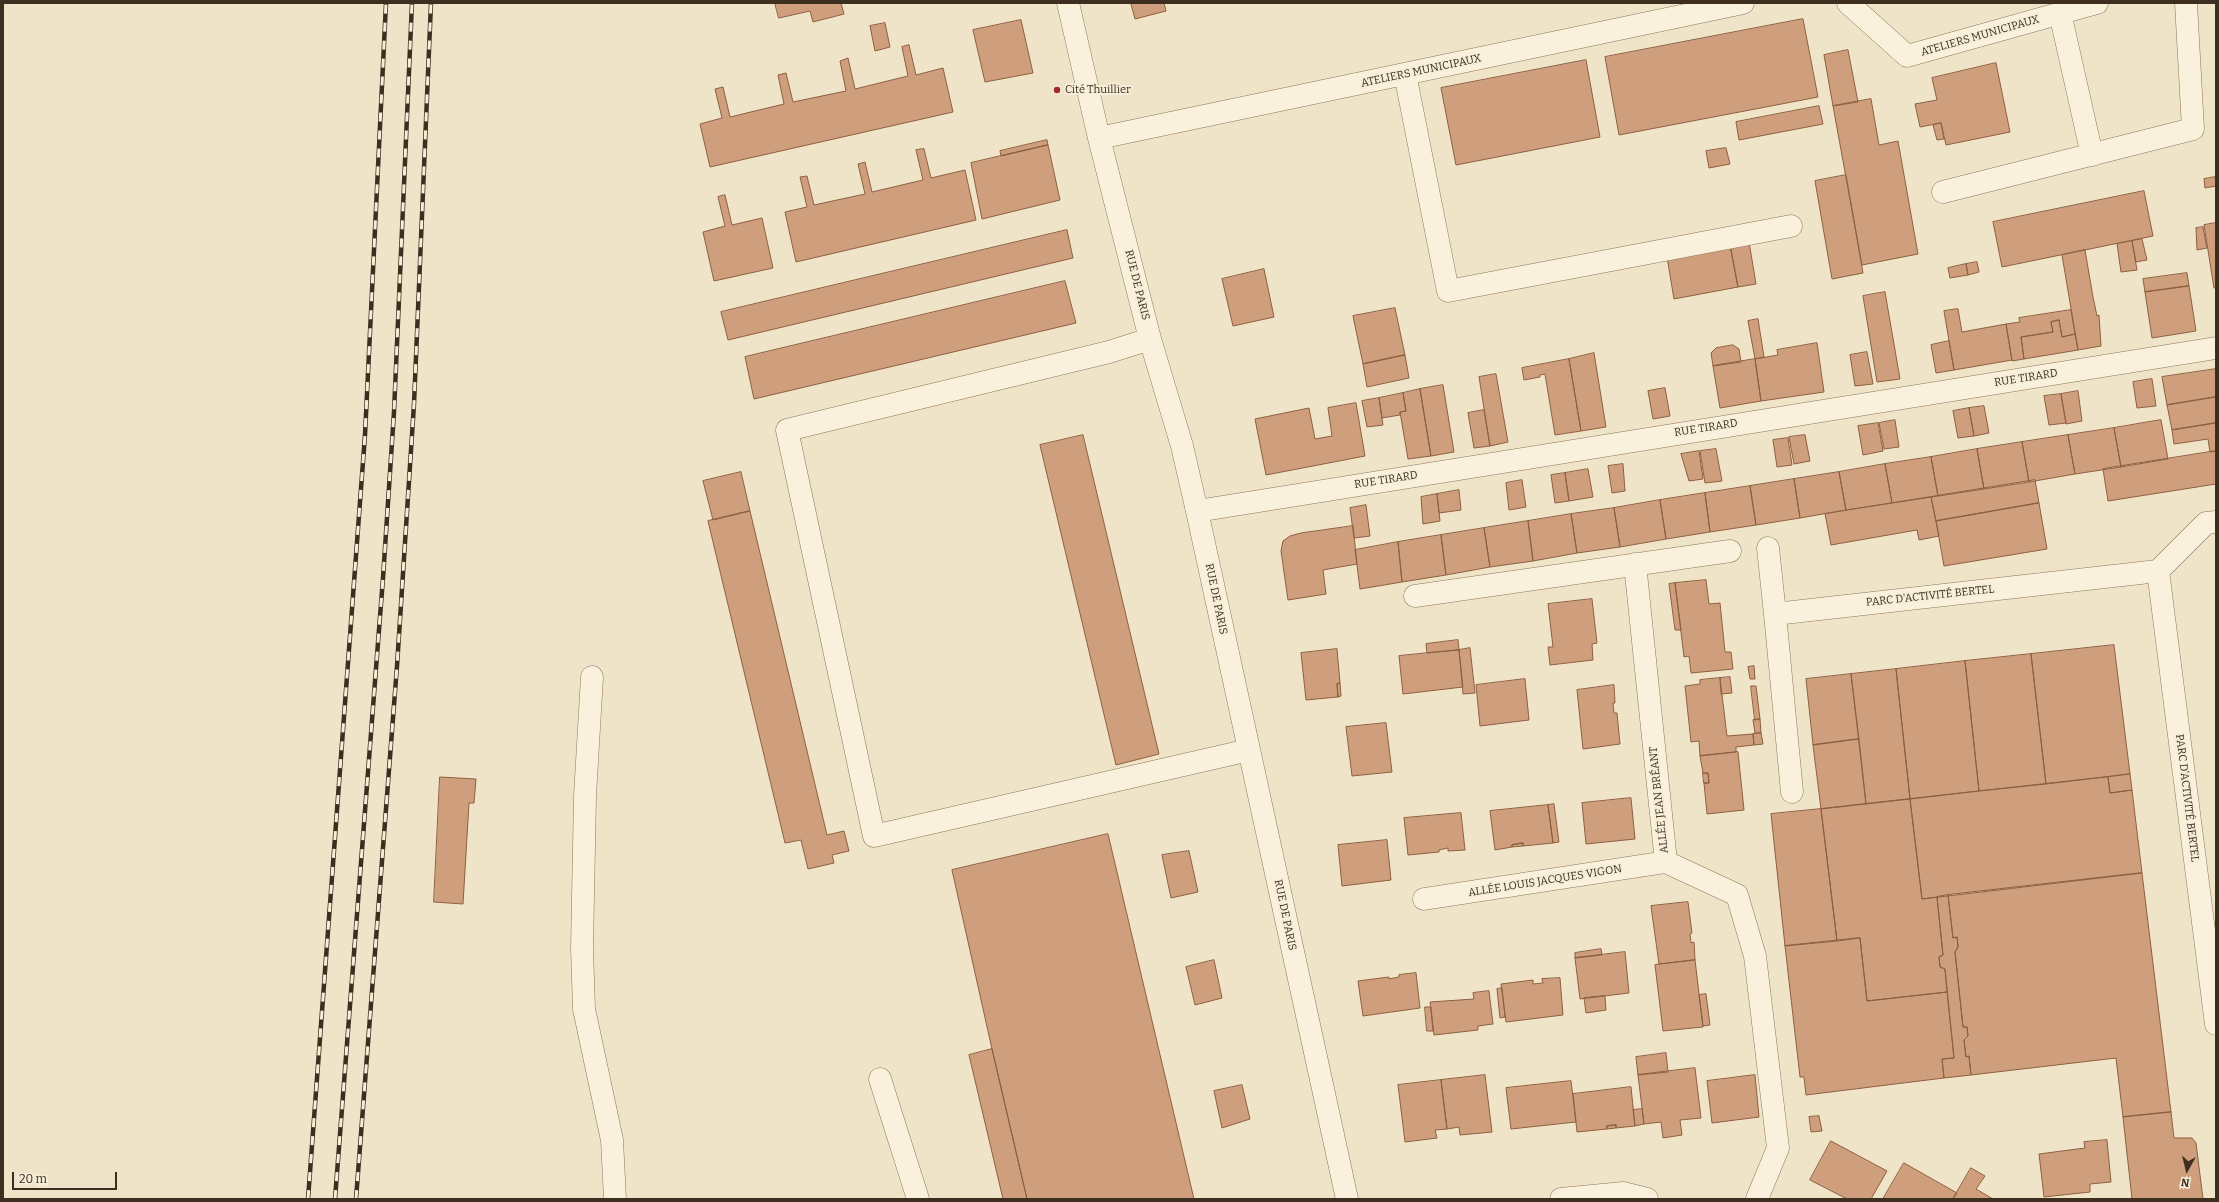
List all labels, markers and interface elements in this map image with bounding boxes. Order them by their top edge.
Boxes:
street label: ATELIERS MUNICIPAUX [1919,13,2041,59]
street label: ATELIERS MUNICIPAUX [1360,52,1482,90]
place label: Cité Thuillier [1065,83,1131,97]
marker: Cité Thuillier [1052,85,1062,95]
street label: RUE DE PARIS [1122,248,1152,322]
street label: RUE TIRARD [1993,366,2059,390]
street label: RUE TIRARD [1673,416,1739,440]
street label: RUE TIRARD [1353,468,1419,492]
street label: RUE DE PARIS [1202,562,1230,636]
street label: PARC D'ACTIVITÉ BERTEL [1865,583,1995,609]
street label: PARC D'ACTIVITÉ BERTEL [2173,733,2201,863]
street label: ALLÉE JEAN BRÉANT [1647,746,1671,854]
street label: ALLÉE LOUIS JACQUES VIGON [1467,862,1623,900]
street label: RUE DE PARIS [1271,878,1299,952]
north arrow [2167,1150,2207,1190]
scale bar [14,1164,119,1190]
text: 20 m [19,1172,47,1186]
text: N [2180,1175,2190,1189]

